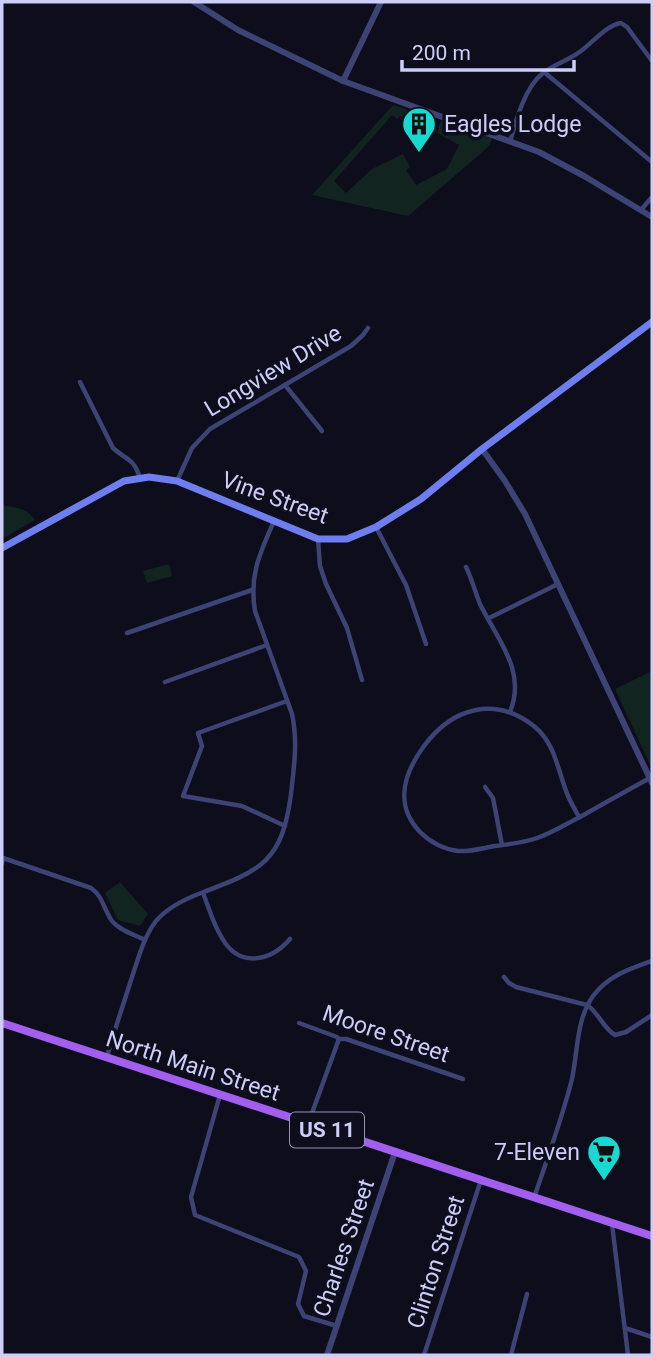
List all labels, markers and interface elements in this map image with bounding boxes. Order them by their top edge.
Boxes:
scale bar [402,28,574,72]
text: 200 m [412,41,471,65]
building icon: Eagles Lodge [400,105,438,154]
place label: Eagles Lodge [444,111,581,138]
street label: Longview Drive [200,320,346,422]
street label: Vine Street [218,466,332,530]
street label: Moore Street [319,1000,453,1068]
street label: North Main Street [103,1025,283,1107]
road number: US 11 [290,1112,364,1148]
supermarket icon: 7-Eleven [585,1133,623,1182]
place label: 7-Eleven [494,1139,580,1166]
street label: Charles Street [308,1176,380,1320]
street label: Clinton Street [402,1192,470,1332]

